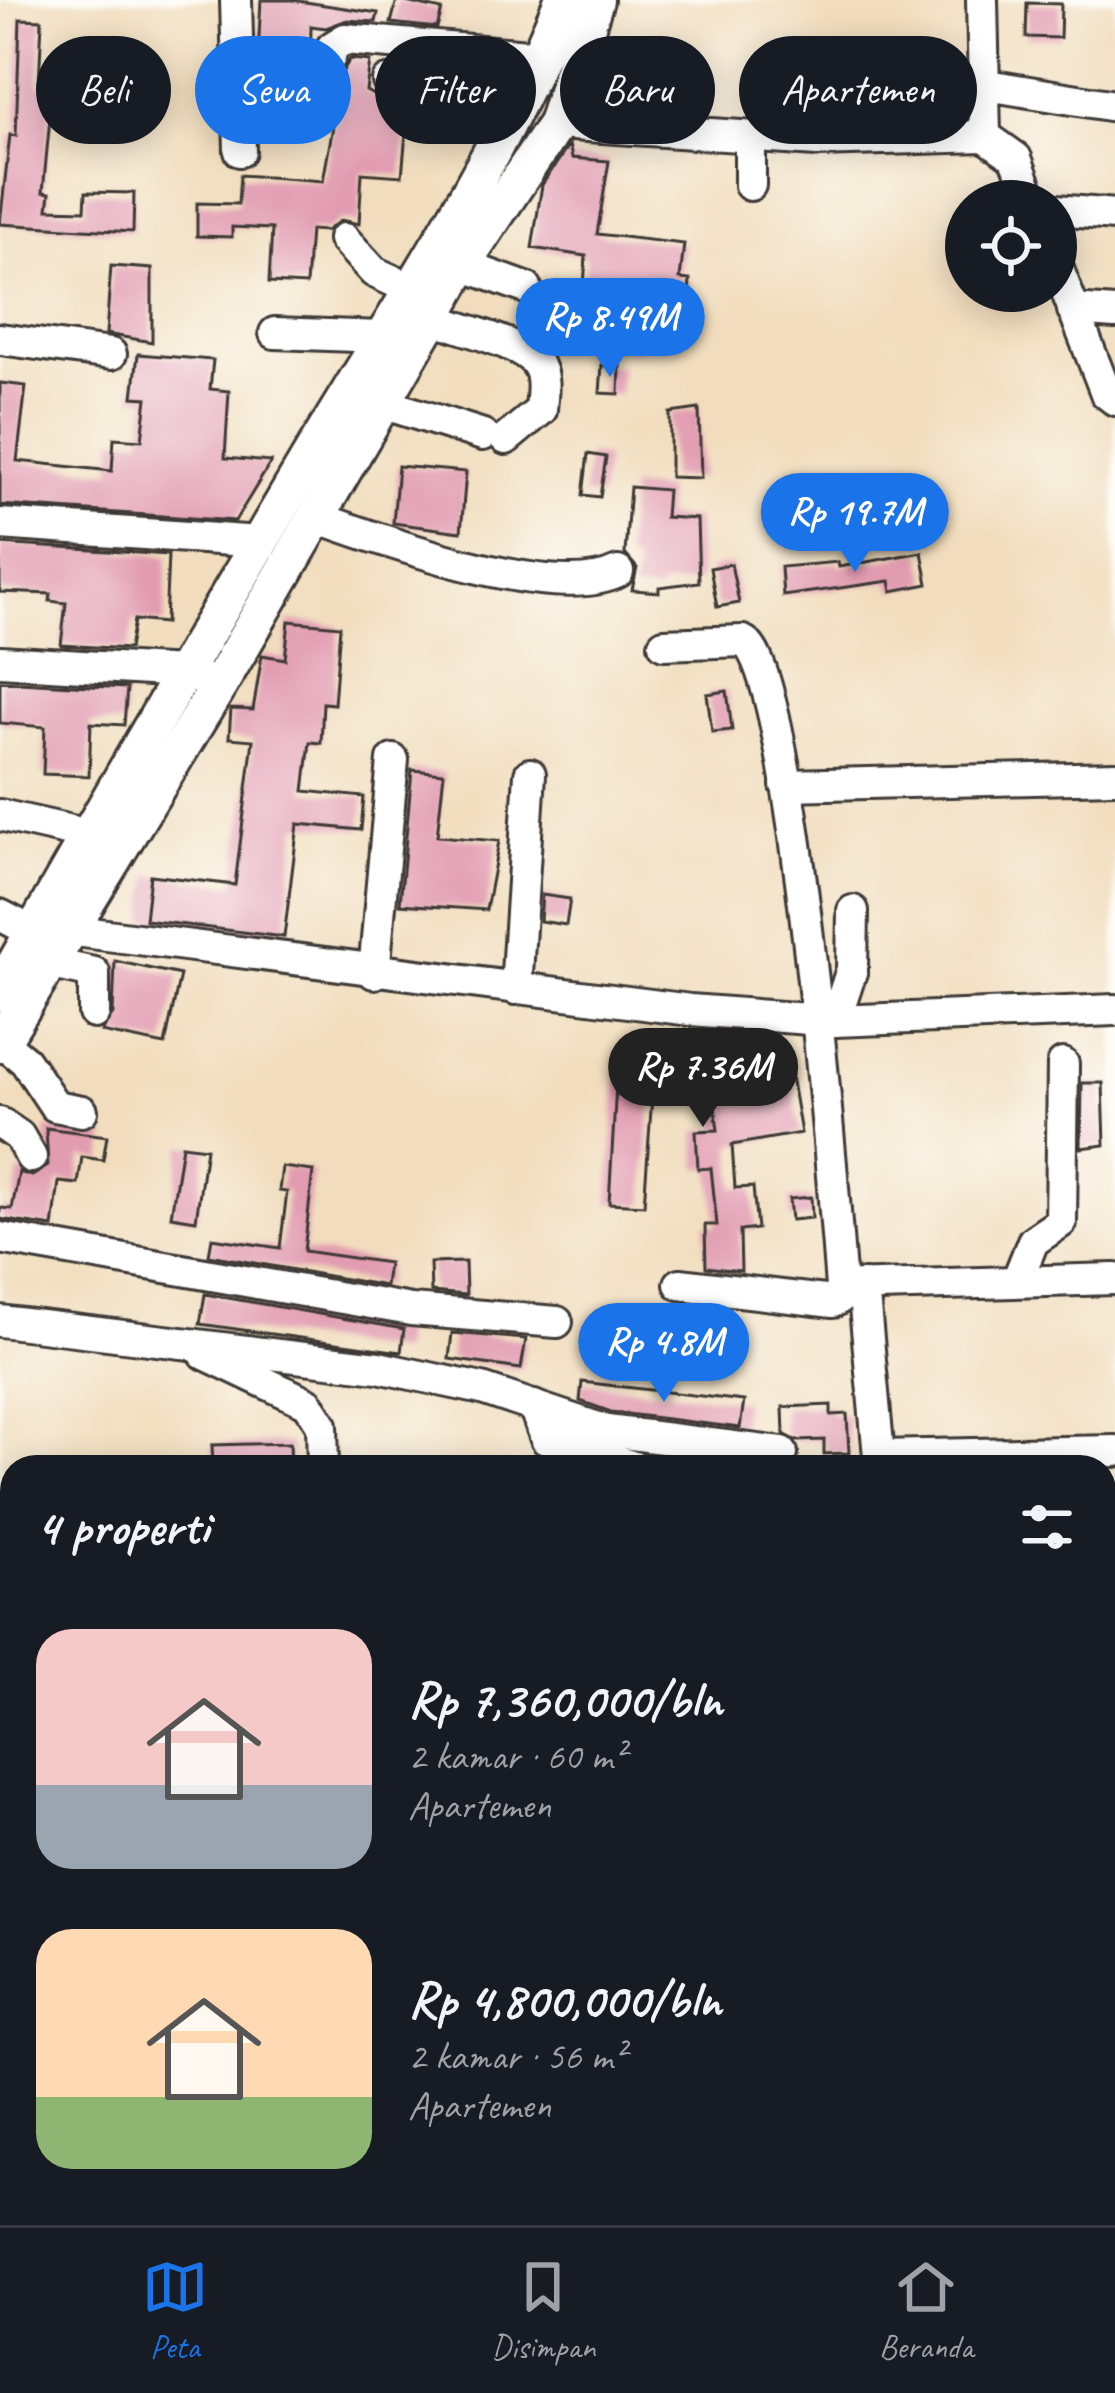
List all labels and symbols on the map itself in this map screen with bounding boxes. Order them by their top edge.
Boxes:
pin: Rp 8.49M [486,278,734,380]
pin: Rp 19.7M [731,473,979,575]
pin: Rp 7.36M [579,1028,827,1130]
pin: Rp 4.8M [553,1303,775,1405]

